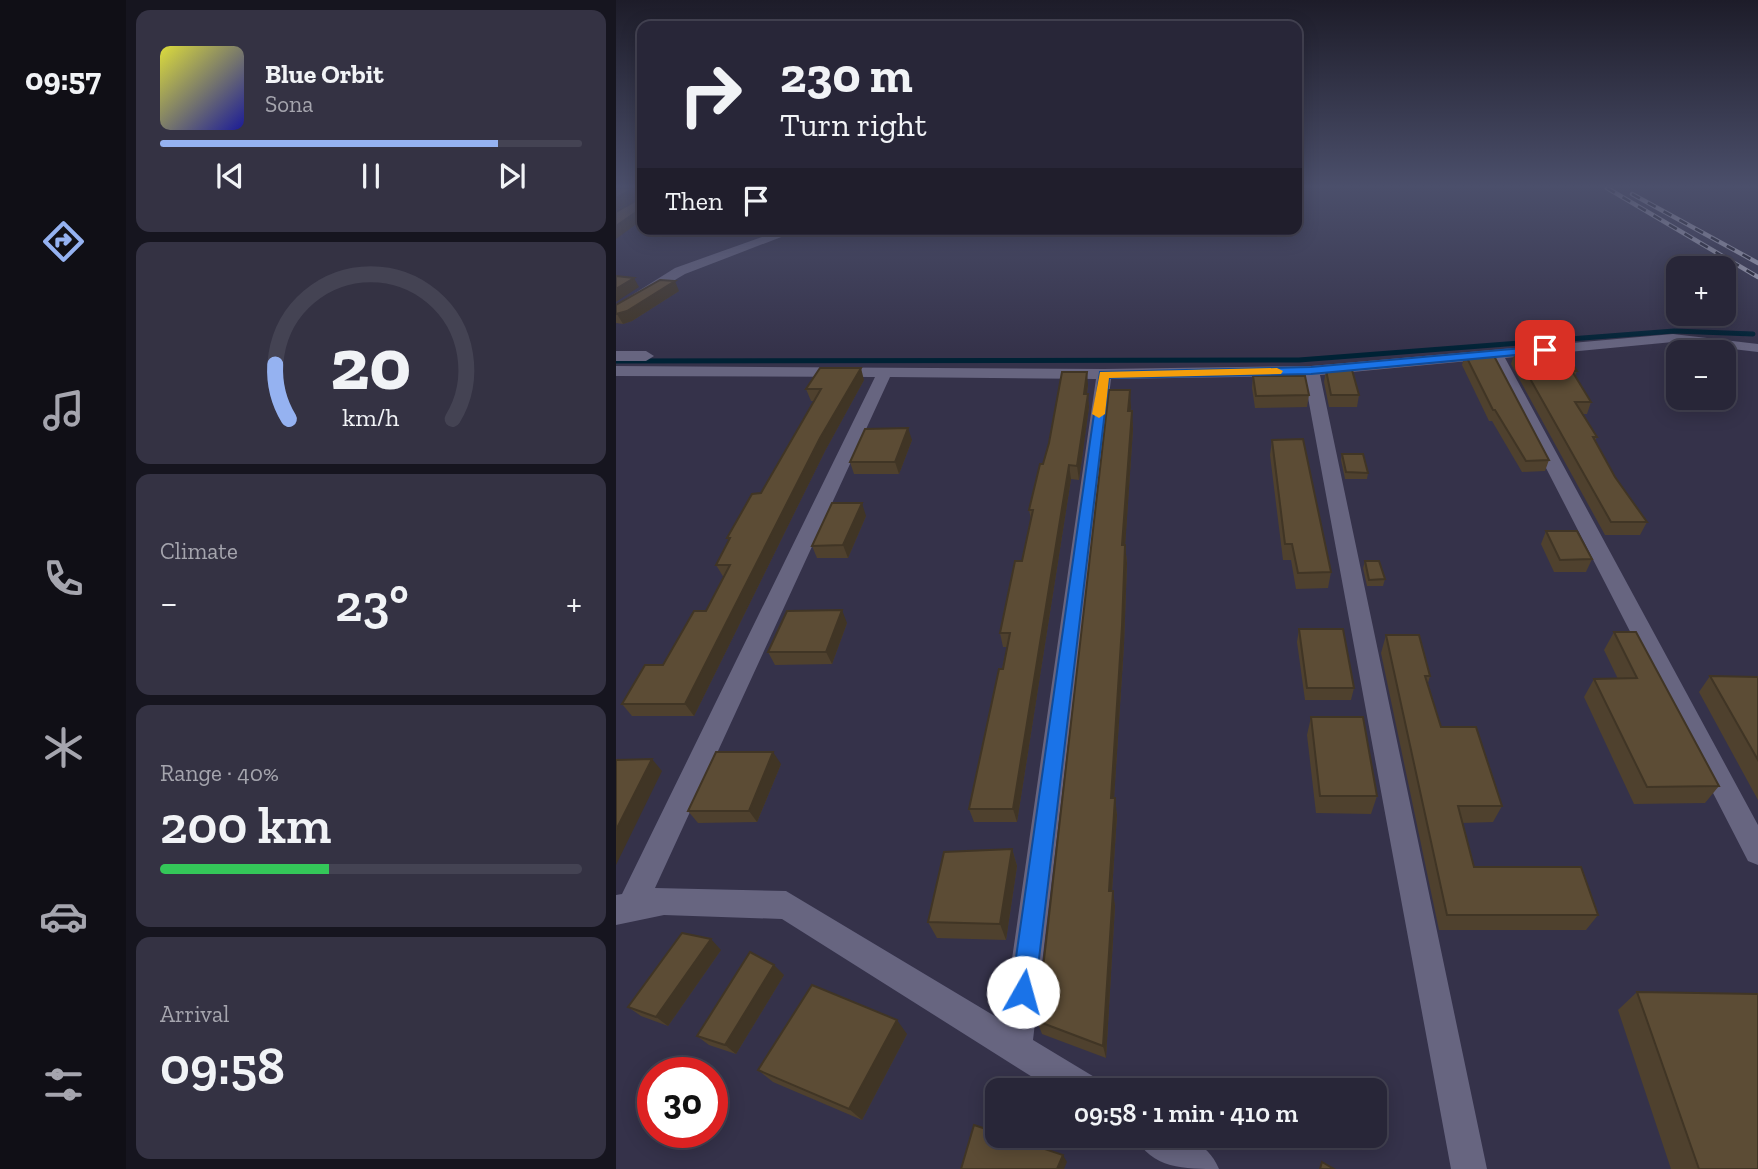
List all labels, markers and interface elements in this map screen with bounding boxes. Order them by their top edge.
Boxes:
text: 230 m [780,46,913,105]
icon: right [665,49,756,140]
text: Blue Orbit [265,58,384,90]
text: 09:57 [25,60,101,98]
text: Sona [265,90,313,118]
text: Turn right [780,106,927,144]
icon: previous [211,157,249,195]
icon: pause [352,157,390,195]
icon: next [493,157,531,195]
icon: arrive [737,182,775,220]
text: Then [665,185,723,217]
icon: directions [39,217,88,266]
map controls [1666,256,1736,410]
button: + [1666,256,1736,326]
text: 20 [330,320,412,408]
pin [1515,320,1575,380]
icon: arrive [1526,331,1564,369]
button: − [1666,340,1736,410]
icon: music [39,386,88,435]
text: km/h [342,401,400,431]
text: Climate [160,537,238,565]
icon: phone [39,554,88,603]
text: 23° [335,572,409,634]
text: − [160,580,178,626]
text: + [566,580,582,626]
icon: climate [39,723,88,772]
text: Range · 40% [160,759,279,787]
text: 200 km [160,794,331,856]
icon: car [39,892,88,941]
position arrow [986,955,1060,1029]
text: Arrival [160,1000,229,1028]
text: 09:58 [160,1035,285,1097]
speed limit sign: 30 [637,1057,728,1148]
icon: filters [39,1060,88,1109]
text: 09:58 · 1 min · 410 m [1074,1097,1298,1129]

